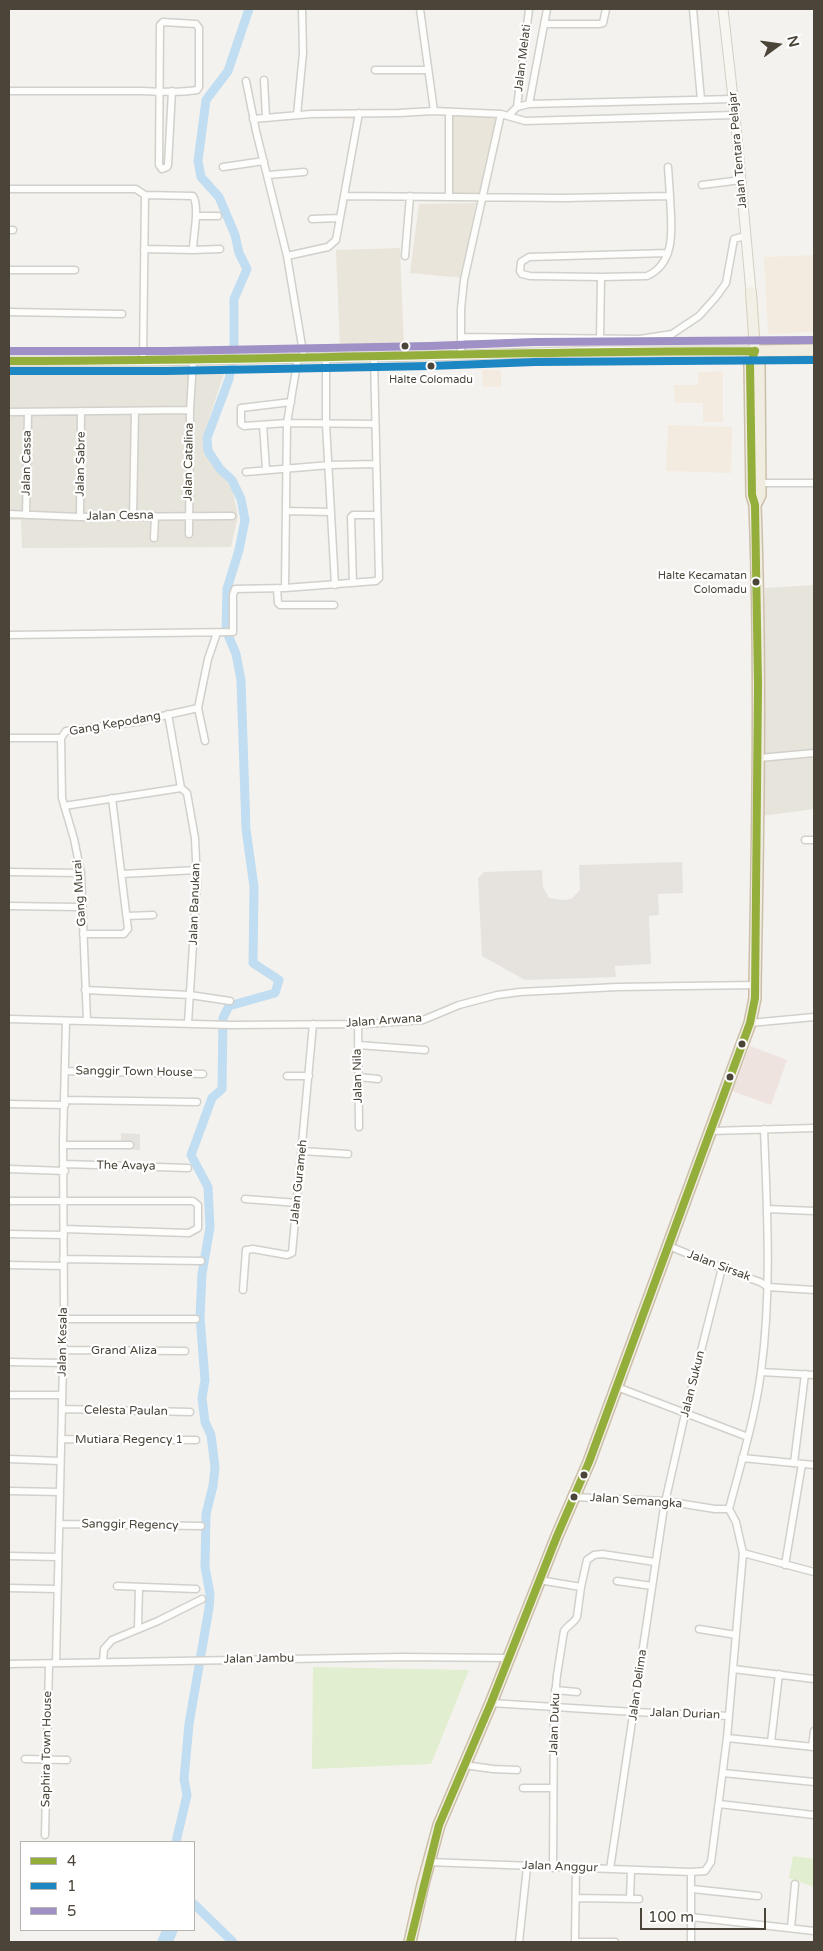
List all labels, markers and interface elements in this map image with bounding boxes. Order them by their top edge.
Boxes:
north arrow [753,20,803,70]
street label: Jalan Melati [512,23,534,93]
text: N [783,34,803,49]
street label: Jalan Tentara Pelajar [726,91,750,209]
unlabelled marker [400,341,410,351]
marker: Halte Colomadu [426,361,436,371]
place label: Halte Colomadu [389,373,473,387]
street label: Jalan Catalina [181,422,197,502]
street label: Jalan Cassa [19,430,35,496]
street label: Jalan Sabre [73,431,89,497]
street label: Jalan Cesna [86,508,154,524]
place label: Halte Kecamatan Colomadu [658,569,747,595]
marker: Halte Kecamatan Colomadu [751,577,761,587]
street label: Gang Kepodang [68,709,162,739]
street label: Gang Murai [70,859,90,927]
street label: Jalan Banukan [186,862,204,946]
street label: Jalan Arwana [345,1011,423,1031]
unlabelled marker [737,1039,747,1049]
street label: Jalan Nila [350,1049,366,1103]
street label: Sanggir Town House [75,1064,193,1080]
unlabelled marker [725,1072,735,1082]
street label: Jalan Gurameh [287,1139,311,1225]
street label: The Avaya [96,1158,156,1174]
street label: Jalan Sirsak [685,1247,753,1285]
street label: Jalan Kesala [55,1307,71,1377]
street label: Grand Aliza [91,1344,157,1358]
street label: Jalan Sukun [678,1349,708,1419]
street label: Celesta Paulan [84,1403,168,1419]
street label: Mutiara Regency 1 [75,1433,183,1447]
unlabelled marker [579,1470,589,1480]
street label: Jalan Semangka [589,1491,683,1511]
unlabelled marker [569,1492,579,1502]
street label: Sanggir Regency [81,1517,179,1533]
street label: Jalan Delima [626,1648,650,1722]
street label: Jalan Jambu [224,1651,294,1667]
street label: Saphira Town House [39,1691,55,1807]
street label: Jalan Duku [547,1692,563,1756]
street label: Jalan Durian [650,1706,720,1722]
legend [20,1841,195,1931]
text: 4 [67,1852,76,1870]
street label: Jalan Anggur [522,1858,598,1876]
text: 1 [67,1877,76,1895]
scale bar [643,1898,769,1930]
text: 5 [67,1902,76,1920]
text: 100 m [648,1908,694,1926]

